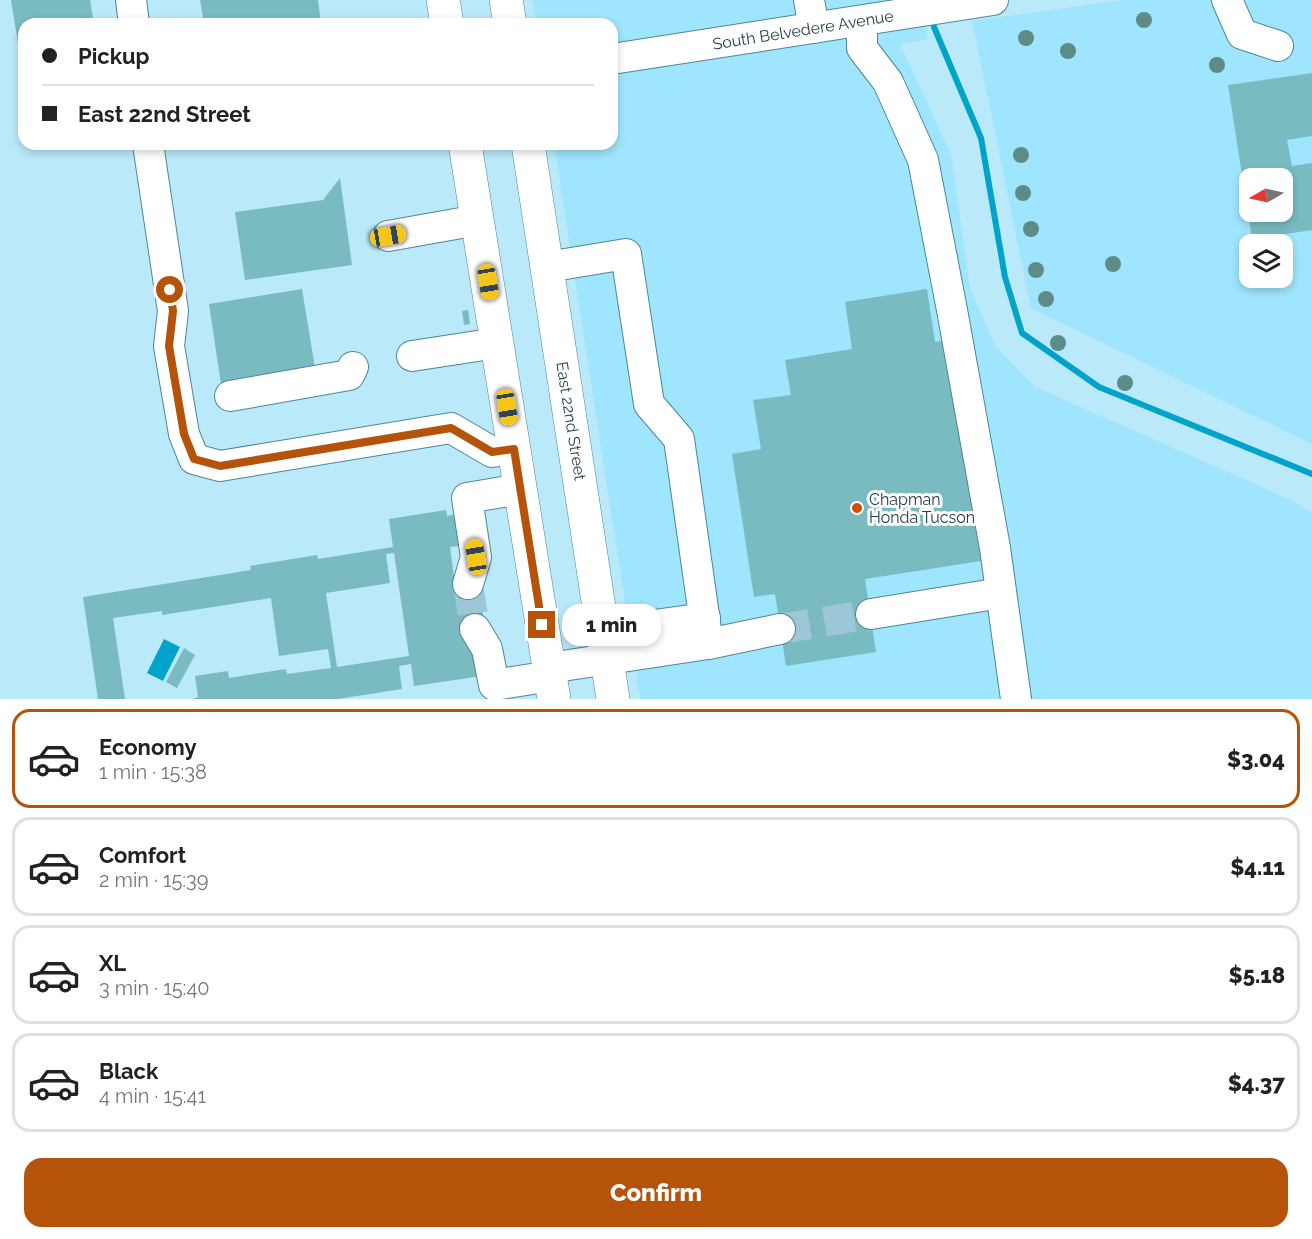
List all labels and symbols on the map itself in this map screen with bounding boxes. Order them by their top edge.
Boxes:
street label: South Belvedere Avenue [711,6,895,54]
north arrow [1239,168,1293,222]
car [369,224,407,248]
car [476,263,500,301]
route start [156,276,183,303]
street label: East 22nd Street [552,360,590,482]
car [495,388,519,426]
place label: Chapman Honda Tucson [869,490,975,527]
marker: Chapman Honda Tucson [850,501,864,515]
car [464,538,488,576]
callout: 1 min [563,604,662,646]
route end [528,611,555,638]

